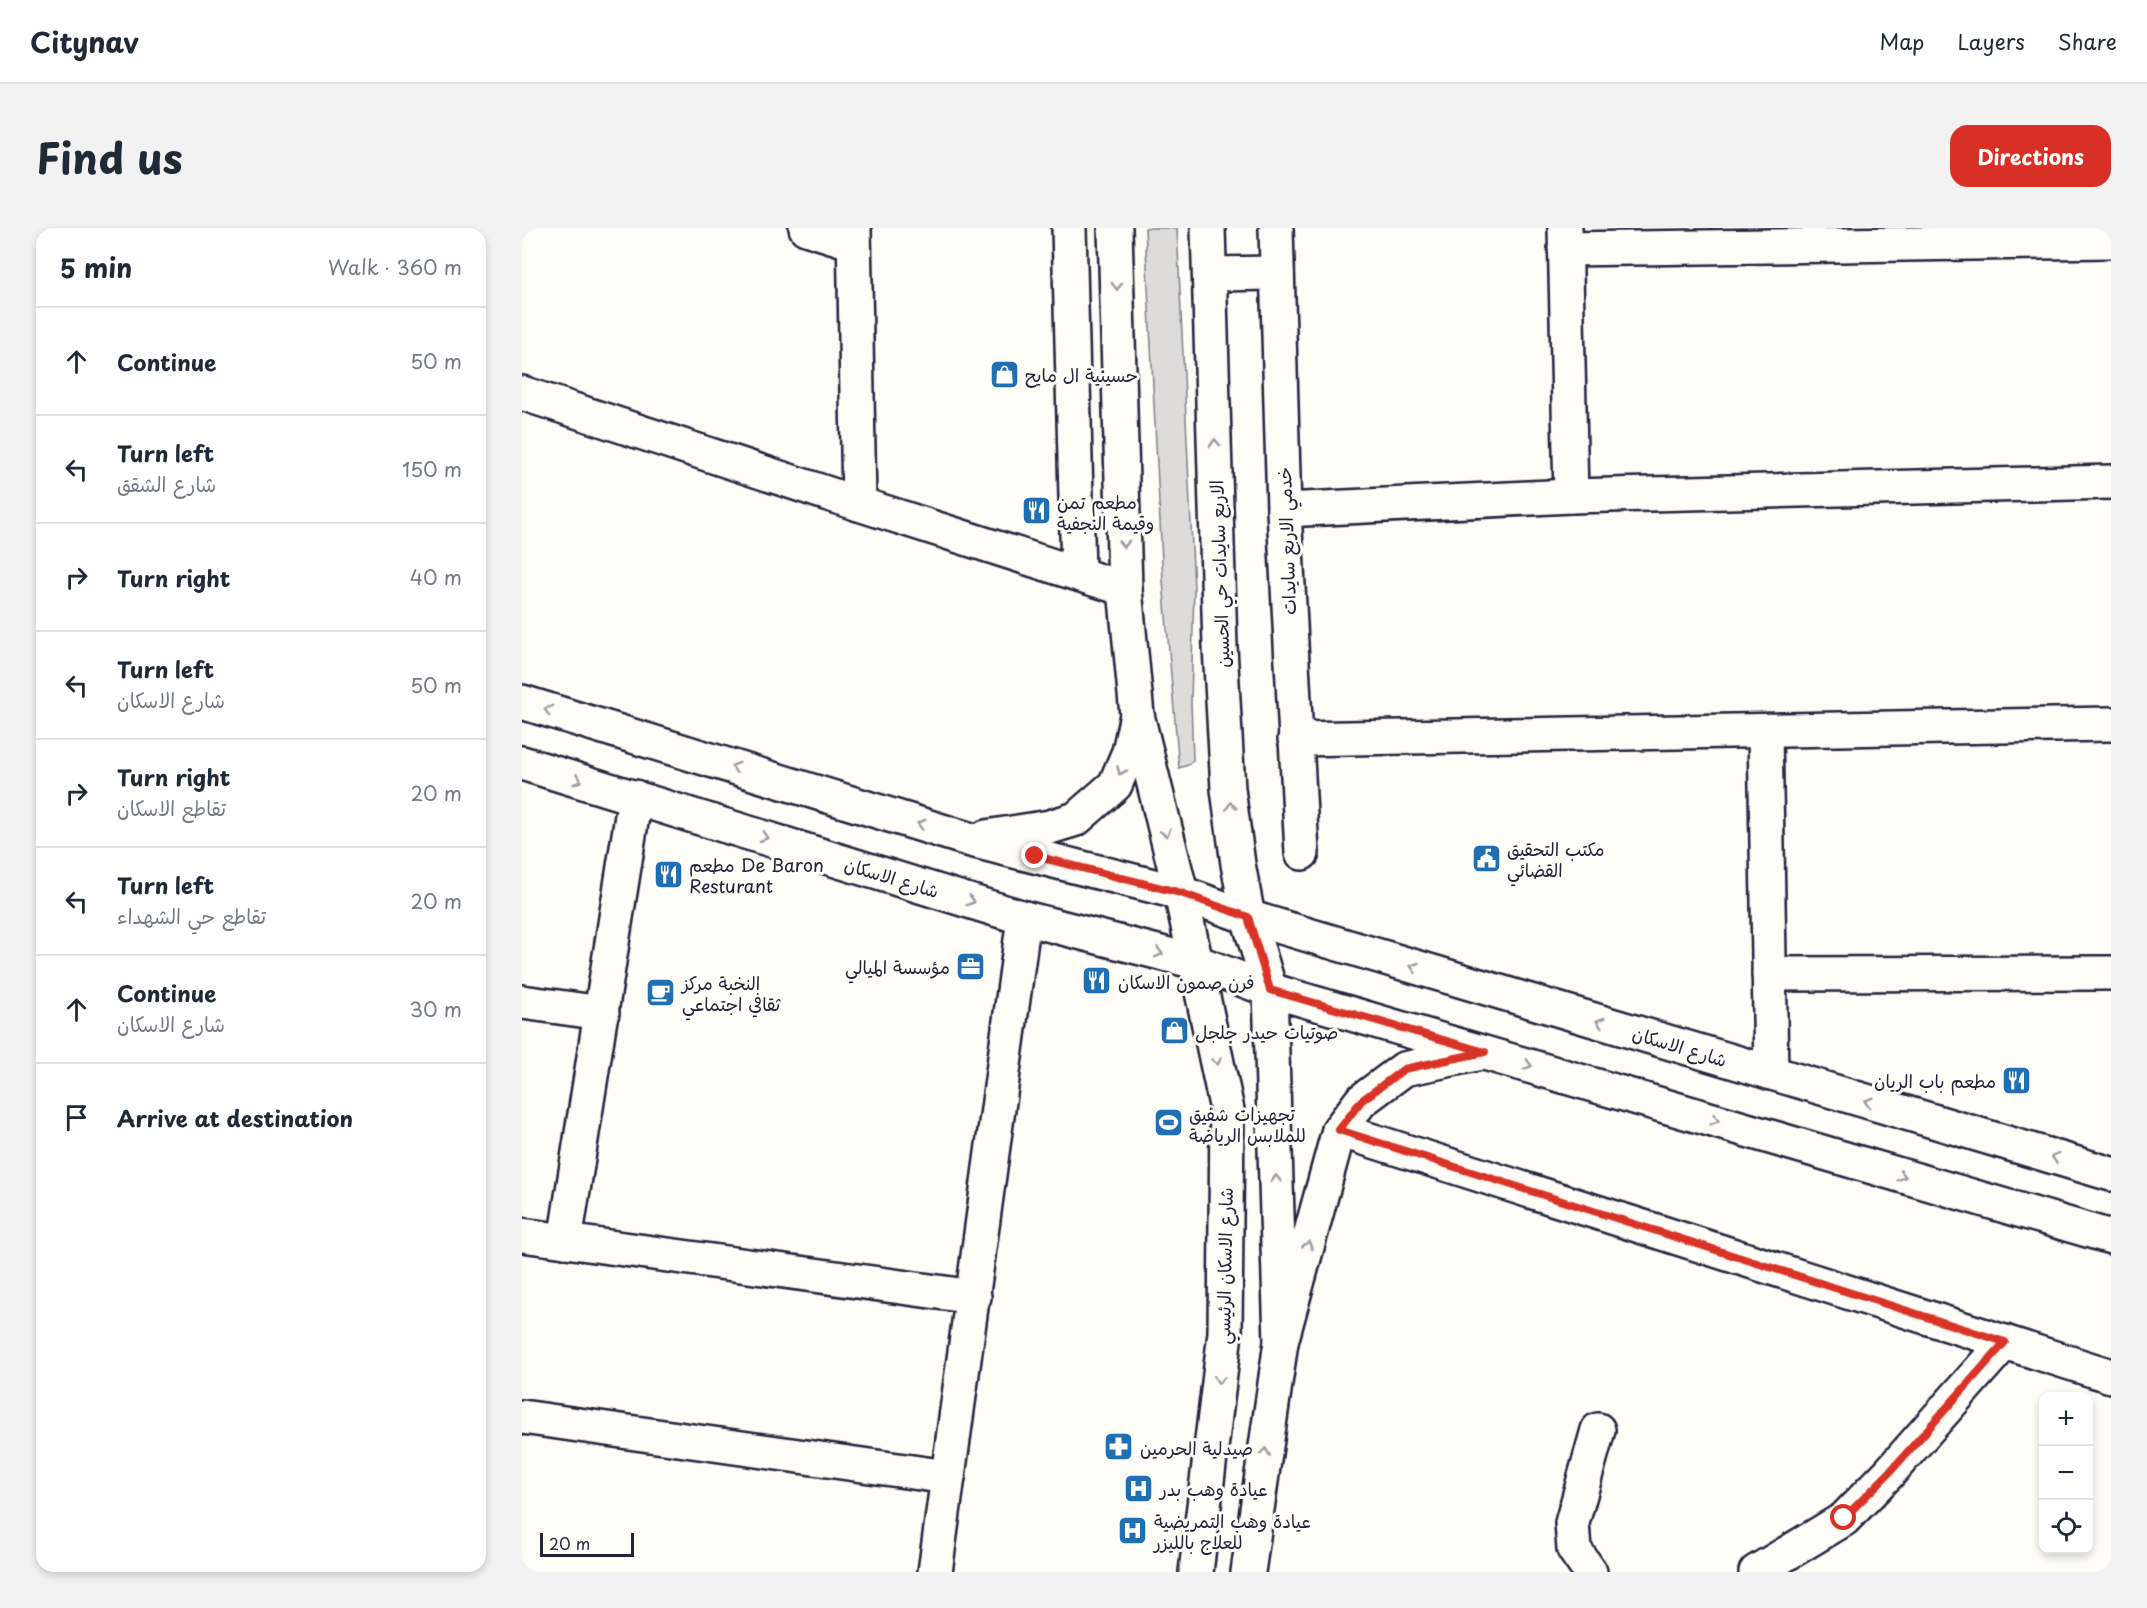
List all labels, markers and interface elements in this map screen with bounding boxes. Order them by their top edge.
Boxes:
text: Citynav [30,20,139,63]
text: Map [1880,25,1924,57]
text: Layers [1957,25,2025,57]
text: Share [2058,25,2117,57]
text: Find us [36,125,183,188]
button: Directions [1950,125,2111,187]
text: 5 min [60,248,132,287]
text: Walk · 360 m [328,252,462,282]
one-way arrow [1111,282,1123,291]
icon: ahead [60,345,93,378]
text: Continue [117,345,216,378]
text: 50 m [410,346,462,376]
shop icon: حسينية ال مايح [988,358,1020,390]
place label: حسينية ال مايح [1025,361,1138,388]
text: Turn left [117,436,214,469]
one-way arrow [1208,439,1221,448]
icon: left [60,453,93,486]
text: 150 m [402,454,462,484]
street label: خدمي الاربع سايدات [1270,466,1306,616]
text: شارع الشقق [117,469,216,499]
street label: الاربع سايدات حي الحسين [1202,480,1240,668]
place label: مطعم تمن وقيمة النجفية [1057,488,1154,536]
restaurant icon: مطعم تمن وقيمة النجفية [1020,495,1052,527]
one-way arrow [1118,540,1130,549]
icon: right [60,561,93,594]
text: Turn right [117,561,230,594]
text: 40 m [410,562,462,592]
text: Turn left [117,652,214,685]
icon: left [60,669,93,702]
text: 50 m [410,670,462,700]
text: شارع الاسكان [117,685,225,715]
one-way arrow [543,705,554,718]
text: Turn right [117,760,230,793]
one-way arrow [730,762,741,775]
one-way arrow [1116,765,1128,776]
one-way arrow [572,773,583,785]
icon: right [60,777,93,810]
text: 20 m [410,778,462,808]
text: تقاطع الاسكان [117,793,226,823]
one-way arrow [1225,801,1237,810]
one-way arrow [916,819,927,832]
one-way arrow [1159,828,1172,838]
one-way arrow [758,830,769,842]
place label: مكتب التحقيق القضائي [1507,835,1604,887]
route end [1021,842,1047,868]
public building icon: مكتب التحقيق القضائي [1470,842,1502,874]
street label: شارع الاسكان [842,850,942,904]
place label: مطعم De Baron Resturant [689,851,824,899]
restaurant icon: مطعم De Baron Resturant [652,858,684,890]
text: Turn left [117,868,214,901]
icon: left [60,885,93,918]
text: 20 m [410,886,462,916]
one-way arrow [965,894,976,906]
text: تقاطع حي الشهداء [117,901,266,931]
one-way arrow [1154,945,1164,958]
office icon: مؤسسة الميالي [955,950,987,982]
place label: مؤسسة الميالي [845,953,950,984]
one-way arrow [1409,962,1420,974]
restaurant icon: فرن صمون الاسكان [1081,965,1113,997]
place label: فرن صمون الاسكان [1118,968,1255,995]
place label: النخبة مركز ثقافي اجتماعي [680,969,781,1021]
text: Continue [117,976,216,1009]
cafe icon: النخبة مركز ثقافي اجتماعي [645,976,677,1008]
icon: ahead [60,993,93,1026]
text: 30 m [409,994,462,1024]
text: شارع الاسكان [117,1009,225,1039]
shop icon: صوتيات حيدر جلجل [1158,1015,1190,1047]
one-way arrow [1596,1017,1606,1029]
place label: صوتيات حيدر جلجل [1195,1018,1338,1045]
street label: شارع الاسكان [1630,1019,1730,1073]
one-way arrow [1210,1055,1223,1065]
one-way arrow [1522,1058,1533,1070]
restaurant icon: مطعم باب الريان [2001,1064,2033,1096]
place label: مطعم باب الريان [1874,1067,1996,1096]
one-way arrow [1863,1097,1874,1109]
place label: تجهيزات شفيق للملابس الرياضة [1189,1100,1306,1148]
icon: arrive [60,1101,93,1134]
text: Arrive at destination [117,1101,353,1134]
sports icon: تجهيزات شفيق للملابس الرياضة [1152,1107,1184,1139]
one-way arrow [1709,1113,1720,1125]
one-way arrow [2050,1152,2061,1164]
one-way arrow [1896,1169,1907,1181]
one-way arrow [1270,1174,1282,1183]
street label: شارع الاسكان الرئيسي [1209,1187,1243,1345]
one-way arrow [1300,1240,1313,1250]
one-way arrow [1214,1376,1226,1385]
map controls [2039,1392,2093,1554]
button: + [2039,1392,2093,1446]
pharmacy icon: صيدلية الحرمين [1103,1431,1135,1463]
place label: صيدلية الحرمين [1140,1434,1253,1461]
button: − [2039,1446,2093,1500]
one-way arrow [1259,1447,1271,1456]
hospital icon: عيادة وهب بدر [1123,1472,1155,1504]
place label: عيادة وهب بدر [1158,1475,1268,1502]
button: locate [2039,1500,2093,1554]
route start [1830,1504,1856,1530]
place label: عيادة وهب التمريضية للعلاج بالليزر [1152,1507,1311,1555]
hospital icon: عيادة وهب التمريضية للعلاج بالليزر [1117,1514,1149,1546]
scale bar [540,1530,634,1558]
text: 20 m [549,1531,590,1555]

